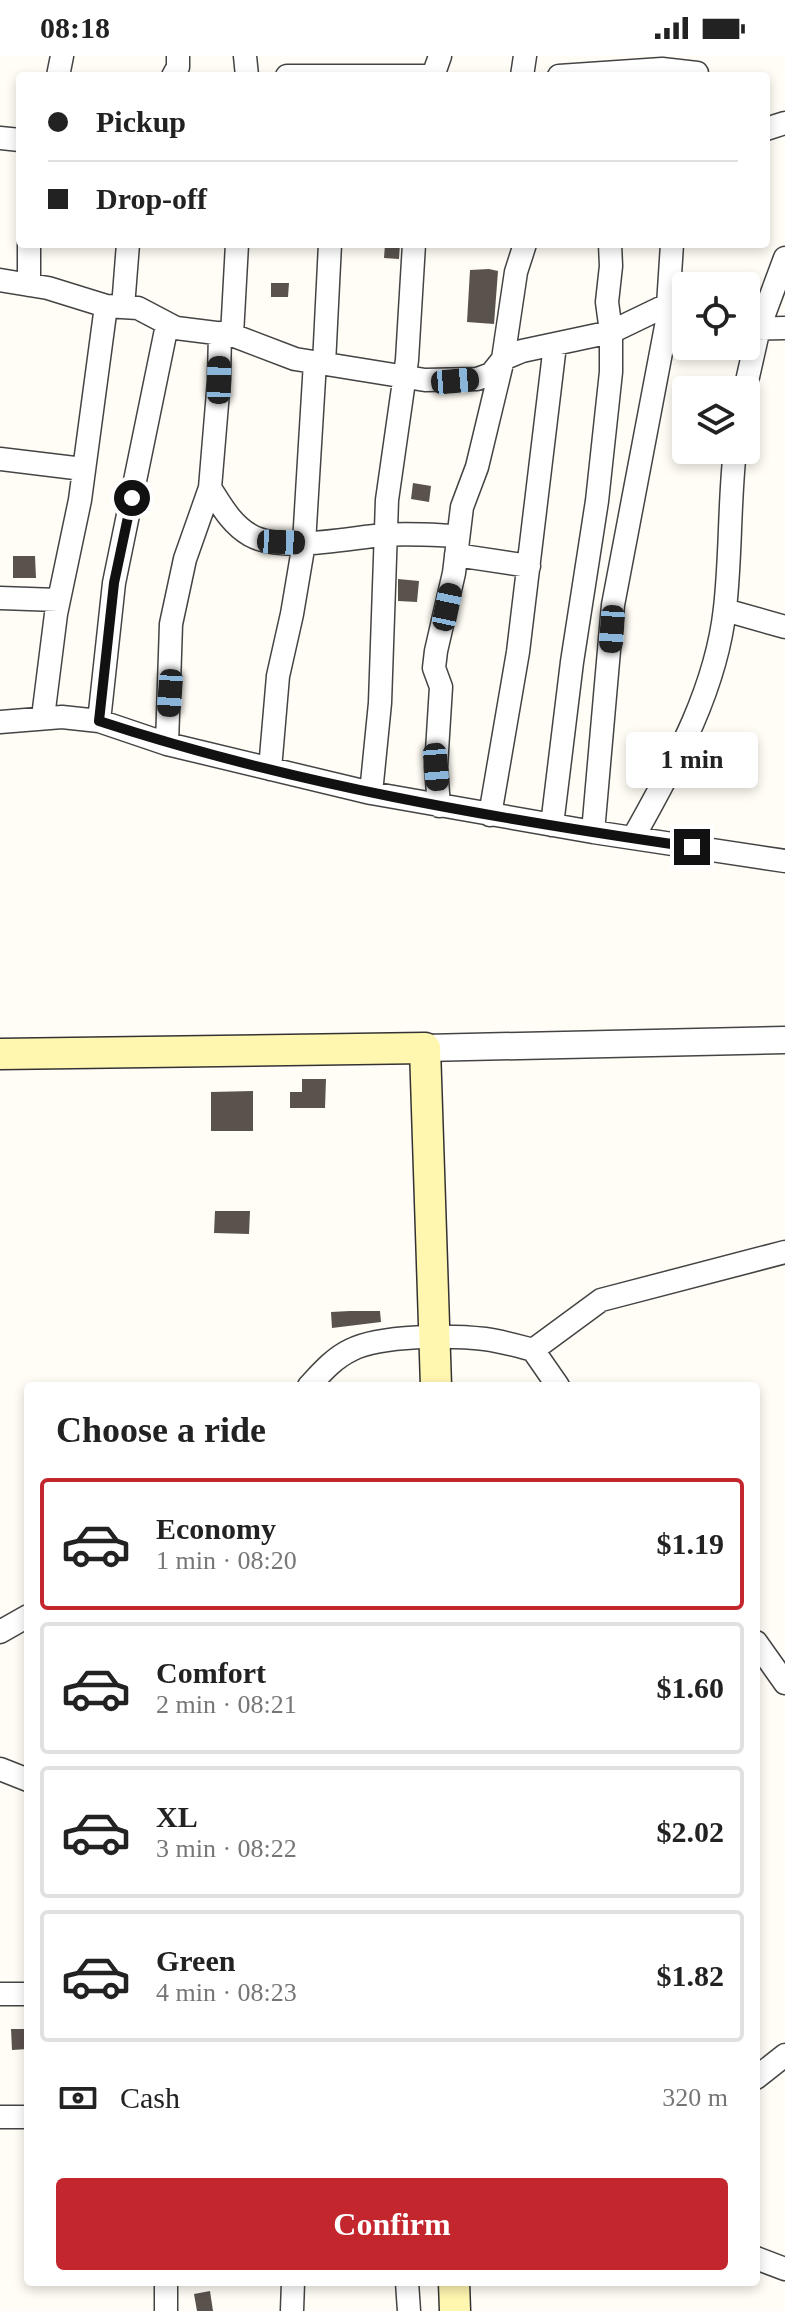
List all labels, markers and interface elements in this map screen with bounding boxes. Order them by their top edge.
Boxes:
text: 08:18 [40,11,110,44]
text: Pickup [96,105,186,138]
text: Drop-off [96,182,207,215]
map controls [672,272,760,464]
button: locate [672,272,760,360]
car [207,356,231,404]
car [430,367,480,395]
button: layers [672,376,760,464]
route start [114,480,150,516]
car [257,529,305,555]
car [430,581,464,633]
car [598,604,626,654]
car [156,668,184,718]
callout: 1 min [626,731,758,787]
car [422,742,450,792]
text: 1 min [661,745,723,774]
route end [674,829,710,865]
text: Choose a ride [56,1410,266,1450]
icon: car [60,1508,132,1580]
text: Economy [156,1512,276,1545]
text: $1.19 [657,1527,724,1560]
text: 1 min · 08:20 [156,1546,297,1575]
icon: car [60,1652,132,1724]
text: Comfort [156,1656,266,1689]
text: $1.60 [657,1671,724,1704]
text: 2 min · 08:21 [156,1690,297,1719]
icon: car [60,1796,132,1868]
text: XL [156,1800,198,1833]
text: $2.02 [657,1815,724,1848]
text: 3 min · 08:22 [156,1834,297,1863]
icon: car [60,1940,132,2012]
text: Green [156,1944,235,1977]
text: $1.82 [657,1959,724,1992]
text: 4 min · 08:23 [156,1978,297,2007]
icon: cash [56,2076,100,2120]
text: Cash [120,2081,180,2114]
text: 320 m [662,2083,728,2112]
button: Confirm [56,2178,728,2270]

